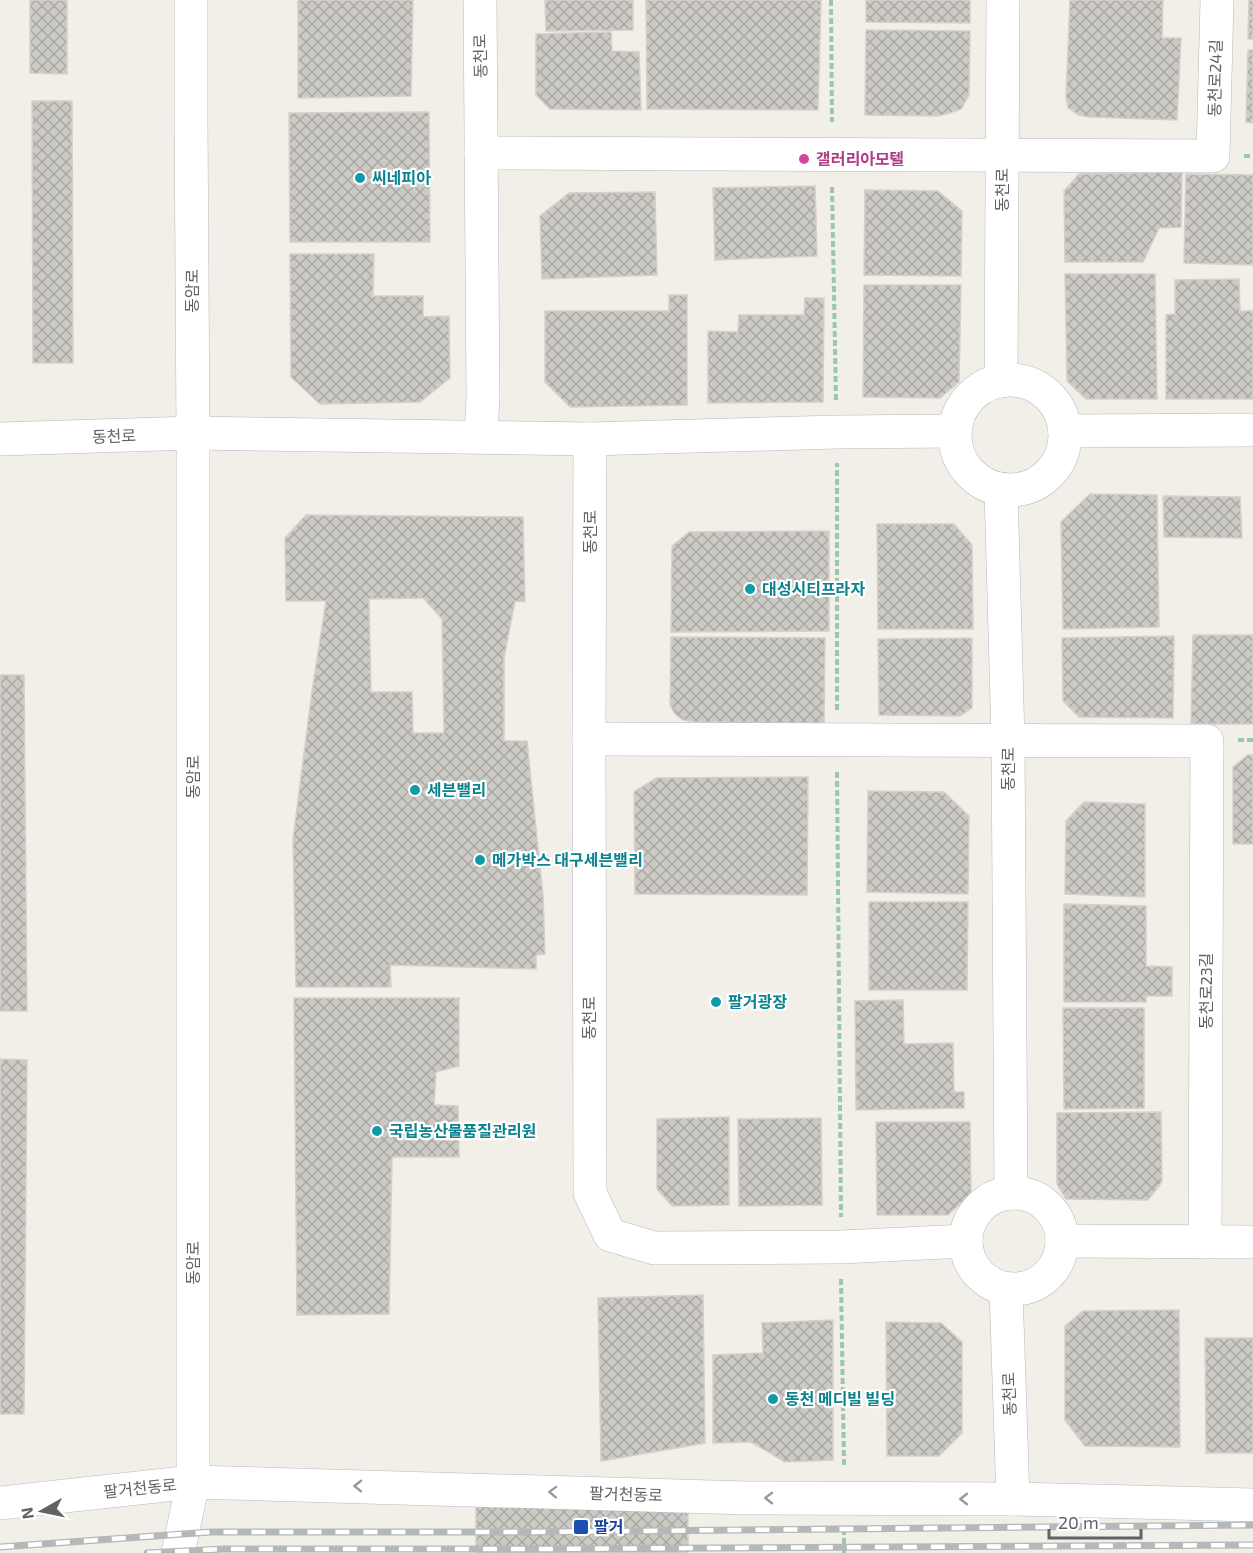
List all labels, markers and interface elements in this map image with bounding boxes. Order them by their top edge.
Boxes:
street label: 동천로 [470,33,489,78]
street label: 동천로24길 [1204,39,1225,117]
place label: 갤러리아모텔 [816,149,904,168]
marker: 갤러리아모텔 [797,152,811,166]
place label: 씨네피아 [372,168,431,187]
street label: 동천로 [992,168,1011,212]
marker: 씨네피아 [353,171,367,185]
street label: 동암로 [182,269,201,313]
street label: 동천로 [92,425,137,446]
street label: 동천로 [580,510,599,554]
place label: 대성시티프라자 [762,579,865,598]
marker: 대성시티프라자 [743,582,757,596]
street label: 동천로 [998,747,1017,791]
street label: 동암로 [183,755,202,799]
place label: 세븐밸리 [427,780,486,799]
marker: 세븐밸리 [408,783,422,797]
place label: 메가박스 대구세븐밸리 [492,850,643,869]
marker: 메가박스 대구세븐밸리 [473,853,487,867]
street label: 동천로23길 [1196,953,1215,1029]
place label: 팔거광장 [728,992,787,1011]
marker: 팔거광장 [709,995,723,1009]
street label: 동천로 [579,996,598,1040]
place label: 국립농산물품질관리원 [389,1121,536,1140]
marker: 국립농산물품질관리원 [370,1124,384,1138]
street label: 동암로 [183,1241,202,1285]
street label: 동천로 [998,1371,1019,1416]
place label: 동천 메디빌 빌딩 [785,1389,895,1408]
marker: 동천 메디빌 빌딩 [766,1392,780,1406]
street label: 팔거천동로 [102,1474,178,1501]
one-way arrow [353,1480,362,1493]
north arrow [12,1481,72,1541]
street label: 팔거천동로 [589,1483,663,1504]
one-way arrow [548,1485,557,1498]
one-way arrow [764,1492,773,1504]
one-way arrow [959,1493,968,1505]
scale bar [1049,1502,1140,1540]
text: N [16,1506,37,1521]
text: 20 m [1058,1511,1099,1533]
place label: 팔거 [594,1517,623,1536]
marker: 팔거 [572,1518,590,1536]

